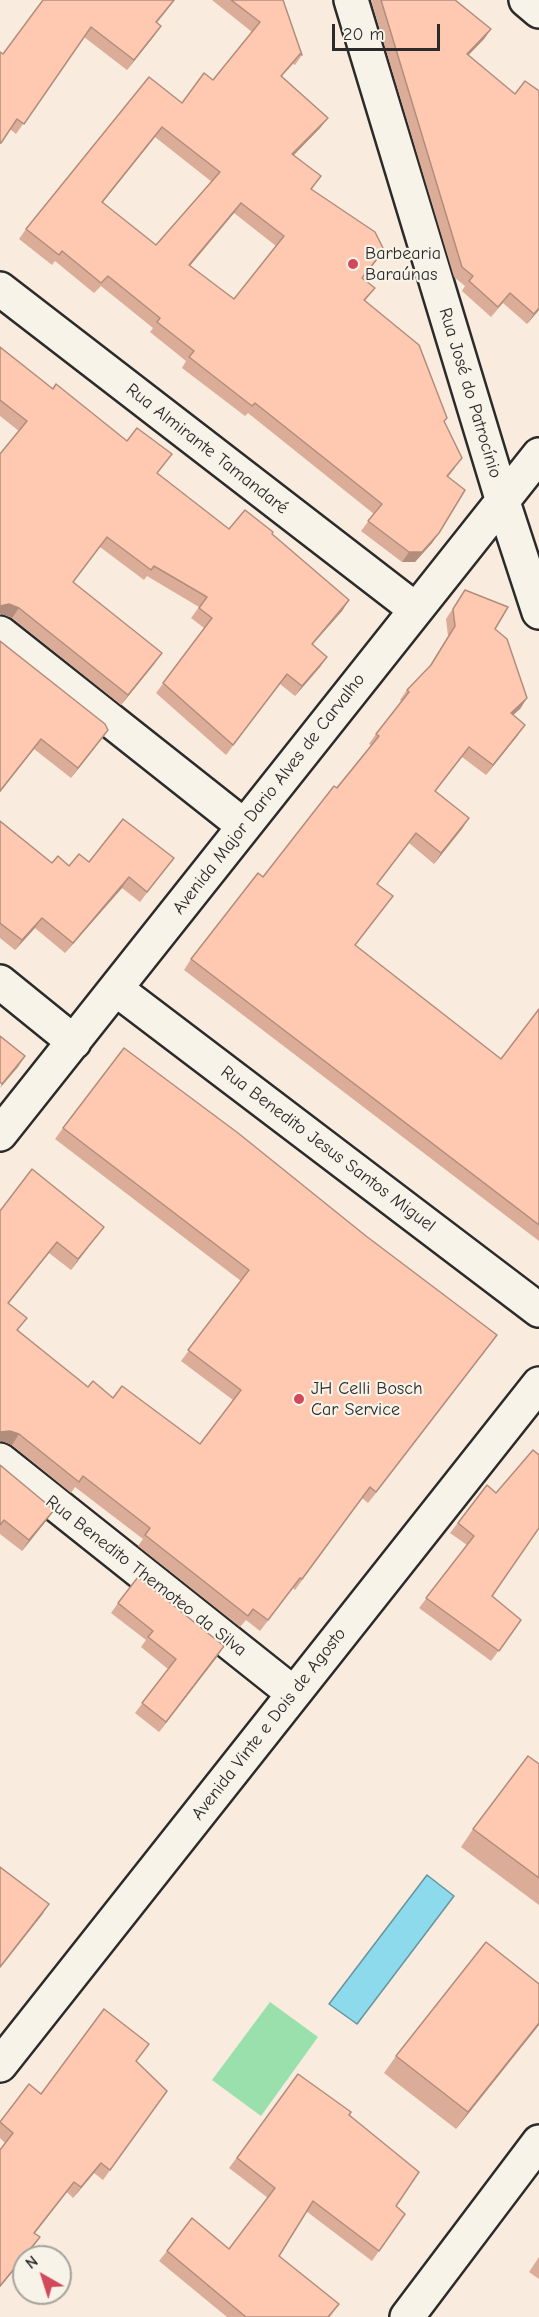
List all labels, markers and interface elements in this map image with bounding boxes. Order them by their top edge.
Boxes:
scale bar [335,12,443,50]
text: 20 m [343,24,384,45]
place label: Barbearia Baraúnas [365,243,441,286]
marker: Barbearia Baraúnas [346,257,360,271]
street label: Rua José do Patrocínio [434,305,506,481]
street label: Rua Almirante Tamandaré [122,379,292,519]
street label: Avenida Major Dario Alves de Carvalho [168,669,370,919]
street label: Rua Benedito Jesus Santos Miguel [216,1061,440,1237]
place label: JH Celli Bosch Car Service [311,1378,423,1420]
marker: JH Celli Bosch Car Service [292,1392,306,1406]
street label: Rua Benedito Themoteo da Silva [41,1491,251,1661]
street label: Avenida Vinte e Dois de Agosto [187,1624,351,1824]
north arrow [12,2245,72,2305]
text: N [22,2252,42,2273]

